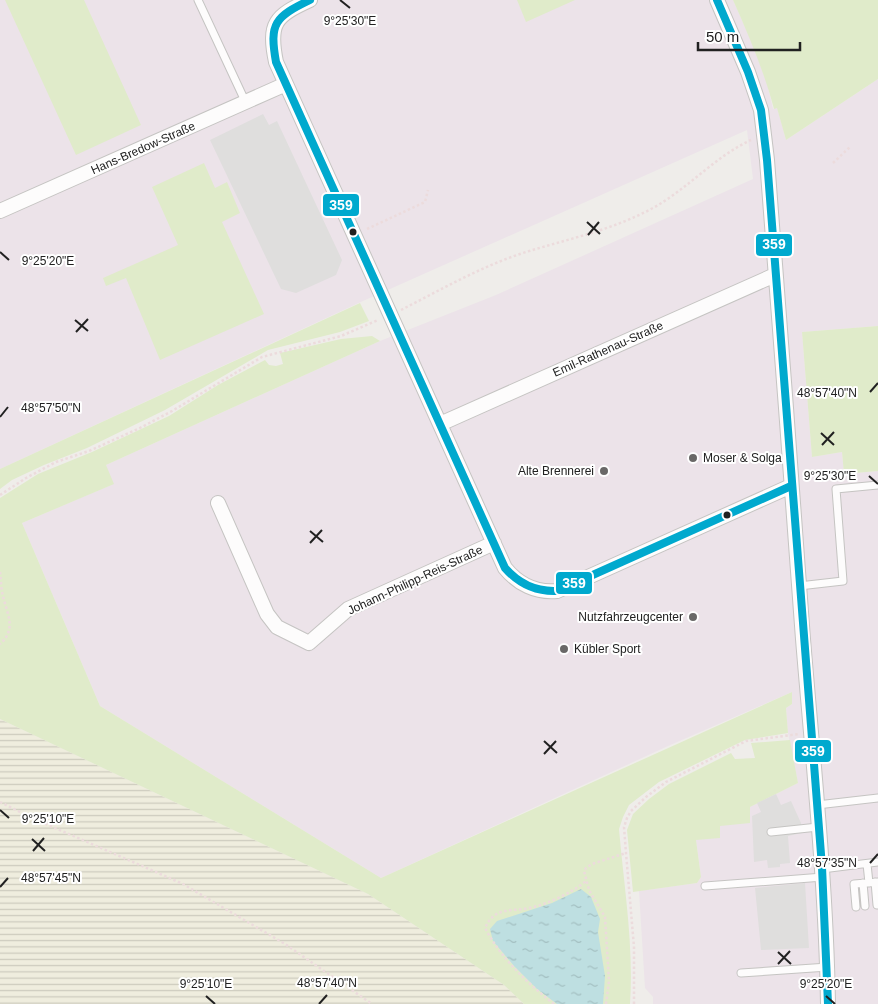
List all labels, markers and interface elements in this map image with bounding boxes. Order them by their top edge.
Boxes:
text: 9°25'30"E [324,14,376,28]
scale bar [698,20,800,52]
text: 50 m [706,28,739,45]
street label: Hans-Bredow-Straße [89,119,198,177]
line badge: 359 [322,193,360,217]
text: 359 [329,197,353,213]
unlabelled marker [348,227,358,237]
line badge: 359 [755,233,793,257]
text: 359 [762,236,786,252]
text: 9°25'20"E [22,254,74,268]
street label: Emil-Rathenau-Straße [551,318,666,380]
text: 48°57'40"N [797,386,857,400]
text: 48°57'50"N [21,401,81,415]
place label: Moser & Solga [703,451,782,465]
marker: Moser & Solga [687,452,699,464]
place label: Alte Brennerei [518,464,594,478]
marker: Alte Brennerei [598,465,610,477]
text: 9°25'30"E [804,469,856,483]
unlabelled marker [722,510,732,520]
street label: Johann-Philipp-Reis-Straße [345,542,485,617]
line badge: 359 [555,571,593,595]
text: 359 [562,575,586,591]
place label: Nutzfahrzeugcenter [578,610,683,624]
marker: Nutzfahrzeugcenter [687,611,699,623]
place label: Kübler Sport [574,642,641,656]
marker: Kübler Sport [558,643,570,655]
line badge: 359 [794,739,832,763]
text: 359 [801,743,825,759]
text: 9°25'10"E [22,812,74,826]
text: 48°57'35"N [797,856,857,870]
text: 48°57'45"N [21,871,81,885]
text: 48°57'40"N [297,976,357,990]
text: 9°25'10"E [180,977,232,991]
text: 9°25'20"E [800,977,852,991]

